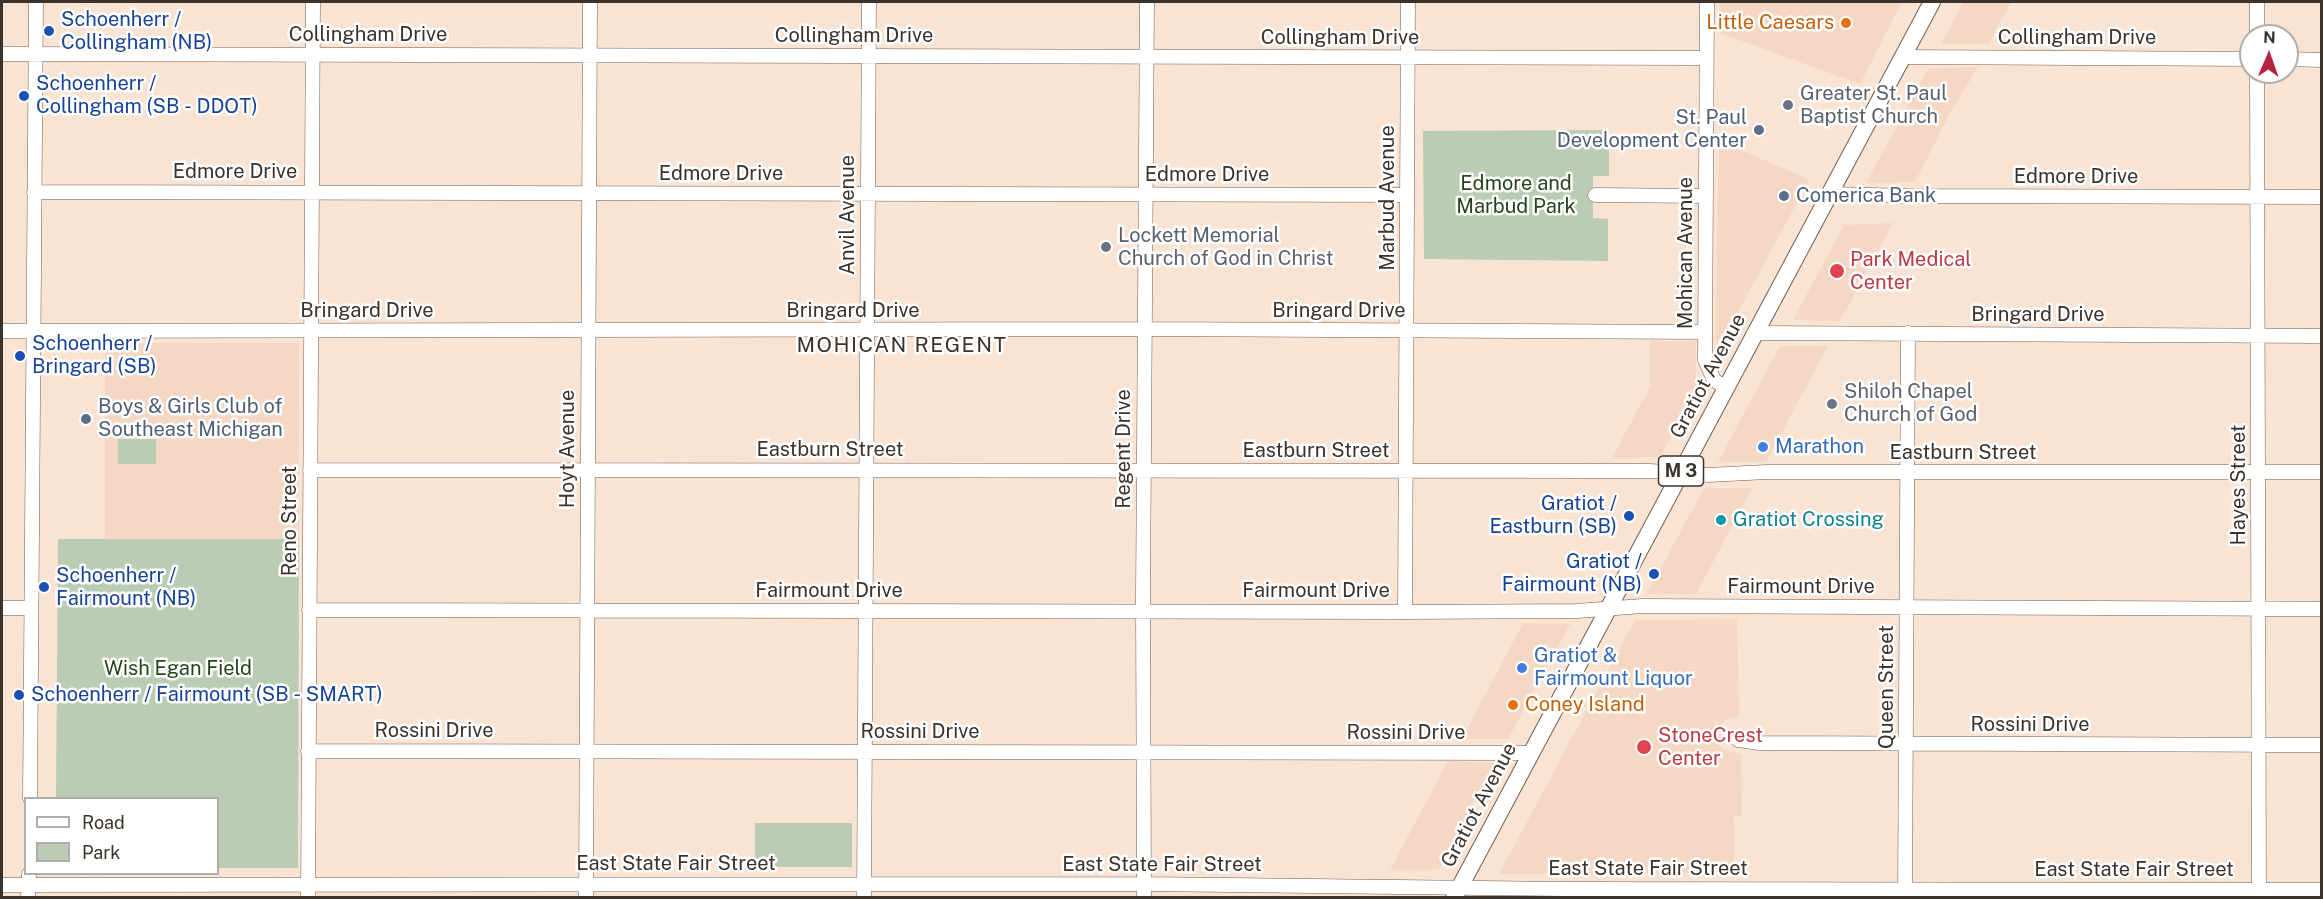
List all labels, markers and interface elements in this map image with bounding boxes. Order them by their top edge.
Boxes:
place label: Schoenherr / Collingham (NB) [61,8,212,55]
place label: Little Caesars [1706,11,1834,35]
marker: Little Caesars [1839,16,1853,30]
street label: Collingham Drive [289,23,447,47]
marker: Schoenherr / Collingham (NB) [42,24,56,38]
street label: Collingham Drive [775,24,933,48]
north arrow [2239,24,2299,84]
street label: Collingham Drive [1261,26,1419,50]
street label: Collingham Drive [1998,26,2156,50]
text: N [2263,28,2276,47]
place label: Schoenherr / Collingham (SB - DDOT) [36,72,258,119]
place label: Greater St. Paul Baptist Church [1800,82,1947,129]
marker: Schoenherr / Collingham (SB - DDOT) [17,89,31,103]
marker: Greater St. Paul Baptist Church [1781,98,1795,112]
place label: St. Paul Development Center [1557,106,1747,153]
marker: St. Paul Development Center [1752,123,1766,137]
street label: Marbud Avenue [1376,125,1400,271]
street label: Anvil Avenue [836,155,860,275]
street label: Edmore Drive [173,160,297,184]
street label: Edmore Drive [659,162,783,186]
street label: Edmore Drive [1145,163,1269,187]
street label: Edmore Drive [2014,165,2138,189]
park label: Edmore and Marbud Park [1456,172,1576,219]
street label: Mohican Avenue [1674,177,1698,329]
place label: Comerica Bank [1796,184,1936,208]
marker: Comerica Bank [1777,189,1791,203]
place label: Lockett Memorial Church of God in Christ [1118,224,1334,271]
marker: Lockett Memorial Church of God in Christ [1099,240,1113,254]
place label: Park Medical Center [1850,248,1971,295]
marker: Park Medical Center [1828,262,1846,280]
street label: Bringard Drive [300,299,434,323]
street label: Bringard Drive [786,299,920,323]
street label: Bringard Drive [1272,299,1406,323]
street label: Bringard Drive [1971,303,2105,327]
street label: Gratiot Avenue [1665,310,1751,442]
place label: Schoenherr / Bringard (SB) [32,332,156,379]
district label: MOHICAN REGENT [796,333,1008,359]
marker: Schoenherr / Bringard (SB) [13,349,27,363]
place label: Shiloh Chapel Church of God [1844,380,1977,427]
street label: Regent Drive [1112,389,1136,509]
street label: Hoyt Avenue [556,390,580,508]
place label: Boys & Girls Club of Southeast Michigan [98,395,283,442]
marker: Shiloh Chapel Church of God [1825,397,1839,411]
marker: Boys & Girls Club of Southeast Michigan [79,412,93,426]
street label: Hayes Street [2227,424,2251,546]
place label: Marathon [1775,435,1864,459]
street label: Eastburn Street [756,438,904,462]
street label: Eastburn Street [1242,439,1390,463]
marker: Marathon [1756,440,1770,454]
street label: Eastburn Street [1889,441,2037,465]
road number: M 3 [1658,456,1704,486]
street label: Reno Street [278,466,302,576]
place label: Gratiot / Eastburn (SB) [1489,492,1617,539]
place label: Gratiot Crossing [1733,508,1884,532]
marker: Gratiot / Eastburn (SB) [1622,509,1636,523]
marker: Gratiot Crossing [1714,513,1728,527]
place label: Gratiot / Fairmount (NB) [1502,550,1642,597]
place label: Schoenherr / Fairmount (NB) [56,564,196,611]
marker: Gratiot / Fairmount (NB) [1647,567,1661,581]
street label: Fairmount Drive [1727,575,1875,599]
street label: Fairmount Drive [755,579,903,603]
street label: Fairmount Drive [1242,579,1390,603]
marker: Schoenherr / Fairmount (NB) [37,580,51,594]
street label: Queen Street [1875,625,1899,749]
place label: Gratiot & Fairmount Liquor [1534,644,1693,691]
park label: Wish Egan Field [104,657,252,681]
marker: Gratiot & Fairmount Liquor [1515,661,1529,675]
place label: Schoenherr / Fairmount (SB - SMART) [31,683,383,707]
marker: Schoenherr / Fairmount (SB - SMART) [12,688,26,702]
place label: Coney Island [1525,693,1645,717]
marker: Coney Island [1506,698,1520,712]
street label: Rossini Drive [1971,713,2089,737]
street label: Rossini Drive [375,719,493,743]
street label: Rossini Drive [861,720,979,744]
street label: Rossini Drive [1347,721,1465,745]
place label: StoneCrest Center [1658,724,1763,771]
marker: StoneCrest Center [1635,738,1653,756]
street label: Gratiot Avenue [1436,739,1522,871]
legend [24,797,219,875]
text: Road [82,812,125,833]
text: Park [82,842,120,863]
street label: East State Fair Street [576,852,776,876]
street label: East State Fair Street [1062,853,1262,877]
street label: East State Fair Street [1548,857,1748,881]
street label: East State Fair Street [2034,858,2234,882]

